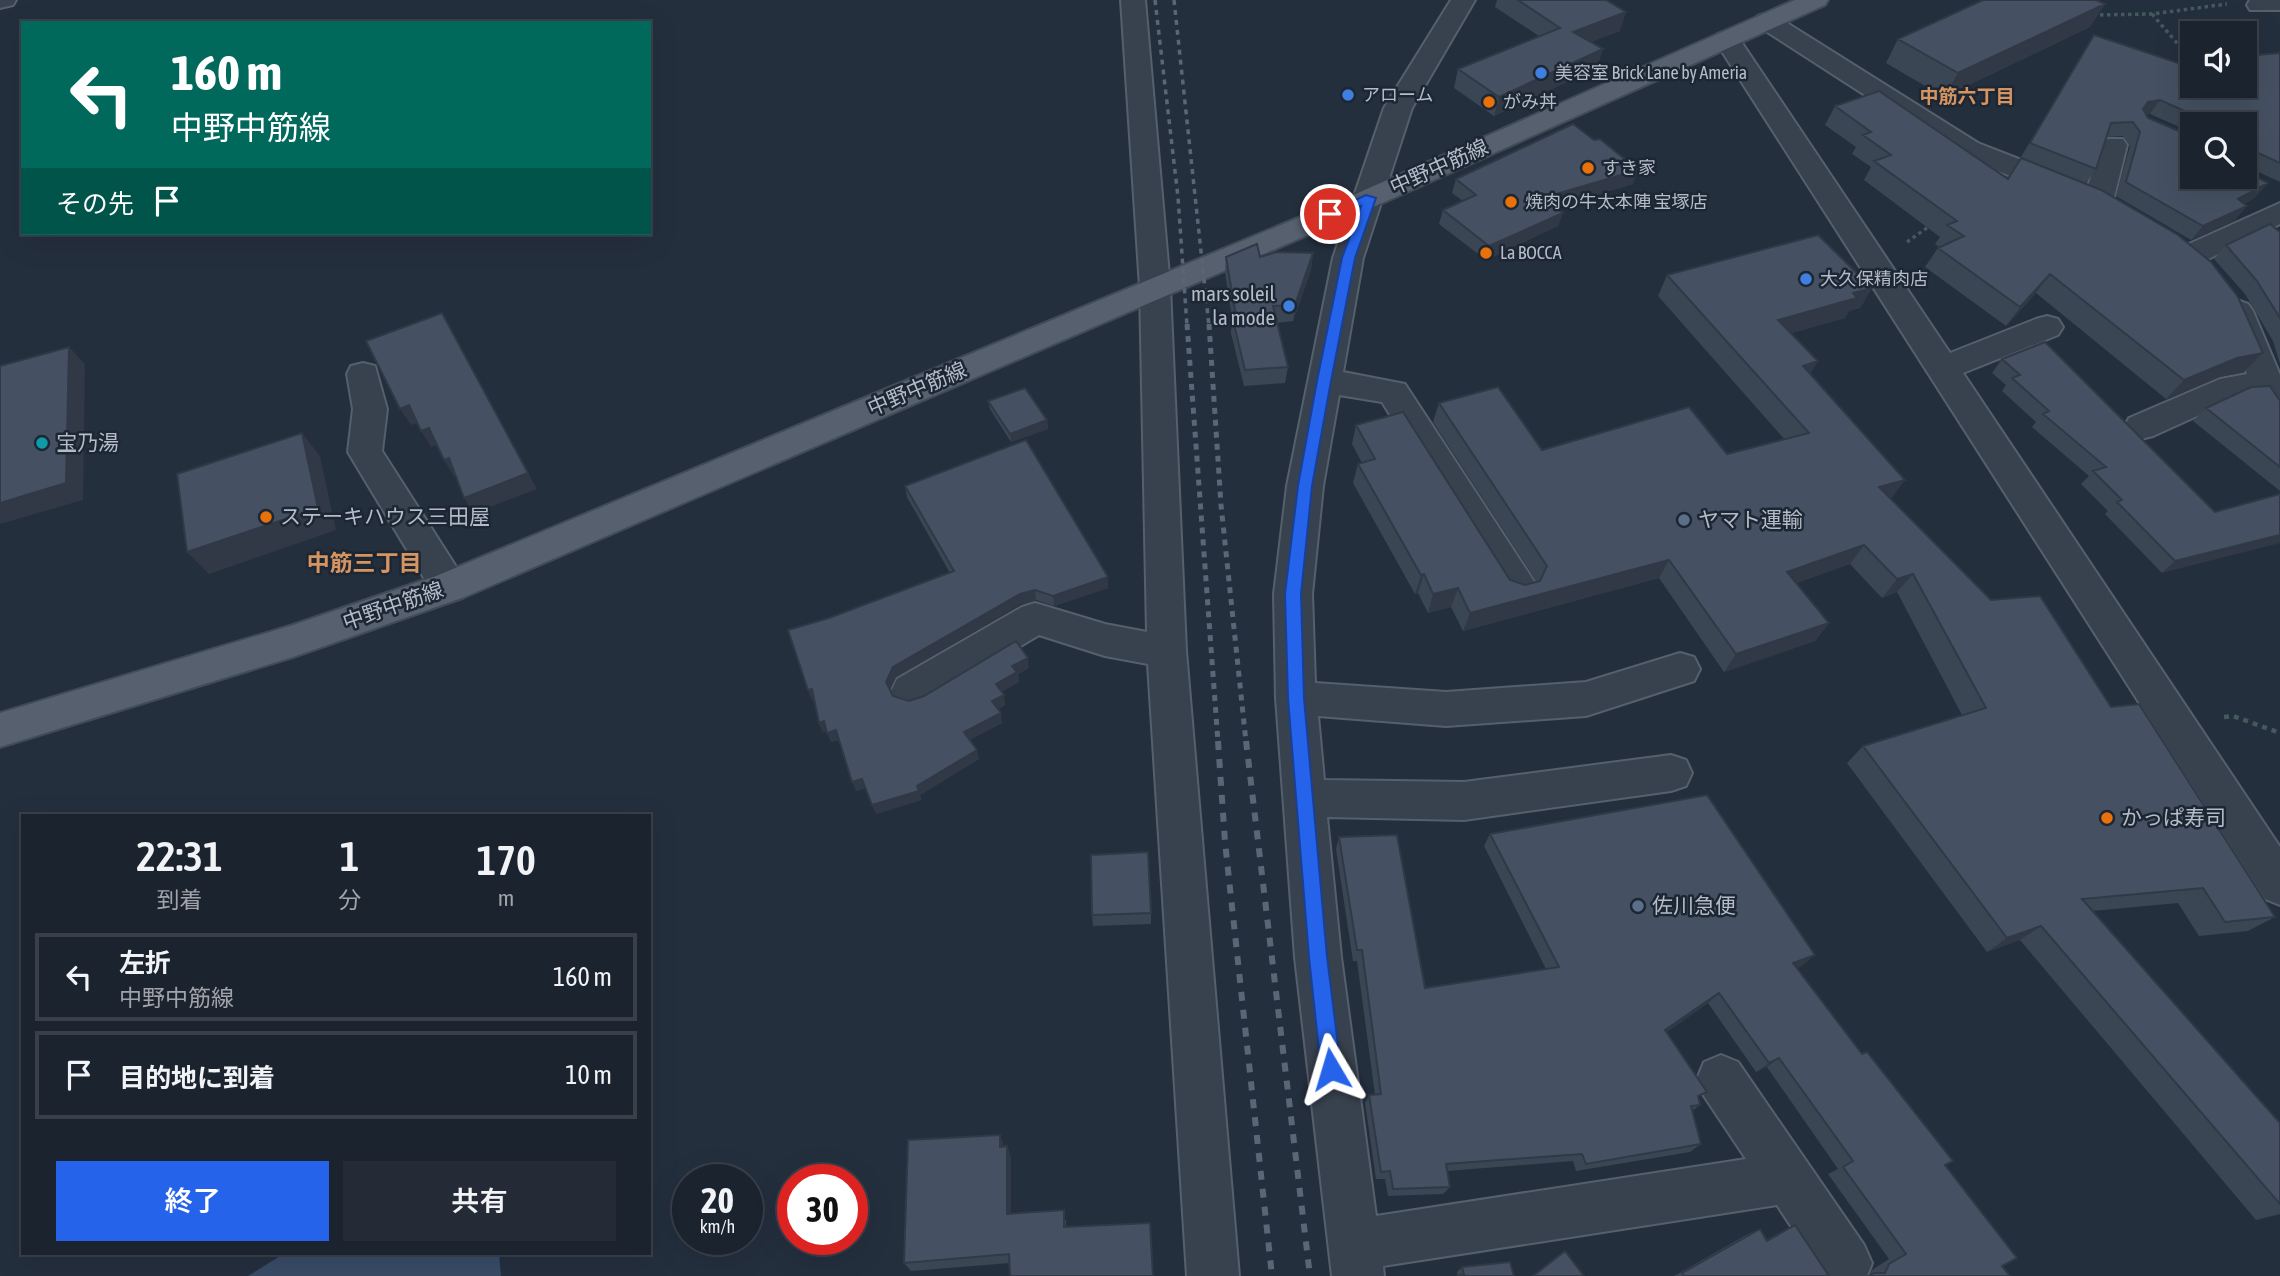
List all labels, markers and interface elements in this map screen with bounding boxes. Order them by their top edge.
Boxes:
map controls [2180,21,2257,189]
button: sound [2180,21,2257,98]
text: 160 m [171,44,282,100]
icon: left [56,49,147,140]
place label: 美容室 Brick Lane by Ameria [1555,62,1747,83]
marker: 美容室 Brick Lane by Ameria [1533,65,1549,81]
place label: アローム [1362,84,1433,105]
district label: 中筋六丁目 [1919,85,2015,107]
marker: アローム [1340,87,1356,103]
place label: がみ丼 [1503,91,1557,112]
marker: がみ丼 [1481,94,1497,110]
text: 中野中筋線 [171,109,331,146]
button: search [2180,112,2257,189]
street label: 中野中筋線 [1386,134,1491,198]
place label: すき家 [1602,157,1656,178]
marker: すき家 [1580,160,1596,176]
icon: arrive [148,182,186,220]
pin [1300,184,1360,244]
text: その先 [56,189,134,219]
place label: 焼肉の牛太本陣 宝塚店 [1525,191,1707,212]
marker: 焼肉の牛太本陣 宝塚店 [1503,194,1519,210]
icon: arrive [1311,195,1349,233]
place label: La BOCCA [1500,242,1562,263]
marker: La BOCCA [1478,245,1494,261]
place label: 大久保精肉店 [1820,268,1928,289]
marker: 大久保精肉店 [1798,271,1814,287]
place label: mars soleil la mode [1191,281,1275,329]
marker: mars soleil la mode [1281,298,1297,314]
street label: 中野中筋線 [864,357,970,420]
place label: 宝乃湯 [56,430,119,454]
marker: 宝乃湯 [34,435,50,451]
place label: ステーキハウス三田屋 [280,504,490,528]
place label: ヤマト運輸 [1698,507,1803,531]
marker: ステーキハウス三田屋 [258,509,274,525]
marker: ヤマト運輸 [1676,512,1692,528]
district label: 中筋三丁目 [307,550,422,576]
street label: 中野中筋線 [339,577,446,633]
place label: かっぱ寿司 [2121,805,2226,829]
marker: かっぱ寿司 [2099,810,2115,826]
text: 22:31 [136,832,223,880]
text: 1 [340,832,359,880]
text: 170 [476,836,536,884]
text: m [498,885,514,911]
text: 到着 [157,887,203,913]
text: 分 [338,887,361,913]
place label: 佐川急便 [1652,893,1736,917]
marker: 佐川急便 [1630,898,1646,914]
text: 左折 [119,948,171,978]
icon: left [60,958,98,996]
text: 160 m [553,962,612,992]
text: 中野中筋線 [119,985,234,1011]
position arrow [1294,1032,1368,1106]
icon: arrive [60,1056,98,1094]
text: 10 m [565,1060,612,1090]
text: 目的地に到着 [119,1063,275,1093]
button: 終了 [56,1161,329,1241]
button: 共有 [343,1161,616,1241]
speed limit sign: 30 [777,1164,868,1255]
text: 20 [701,1180,734,1220]
text: km/h [700,1216,735,1237]

